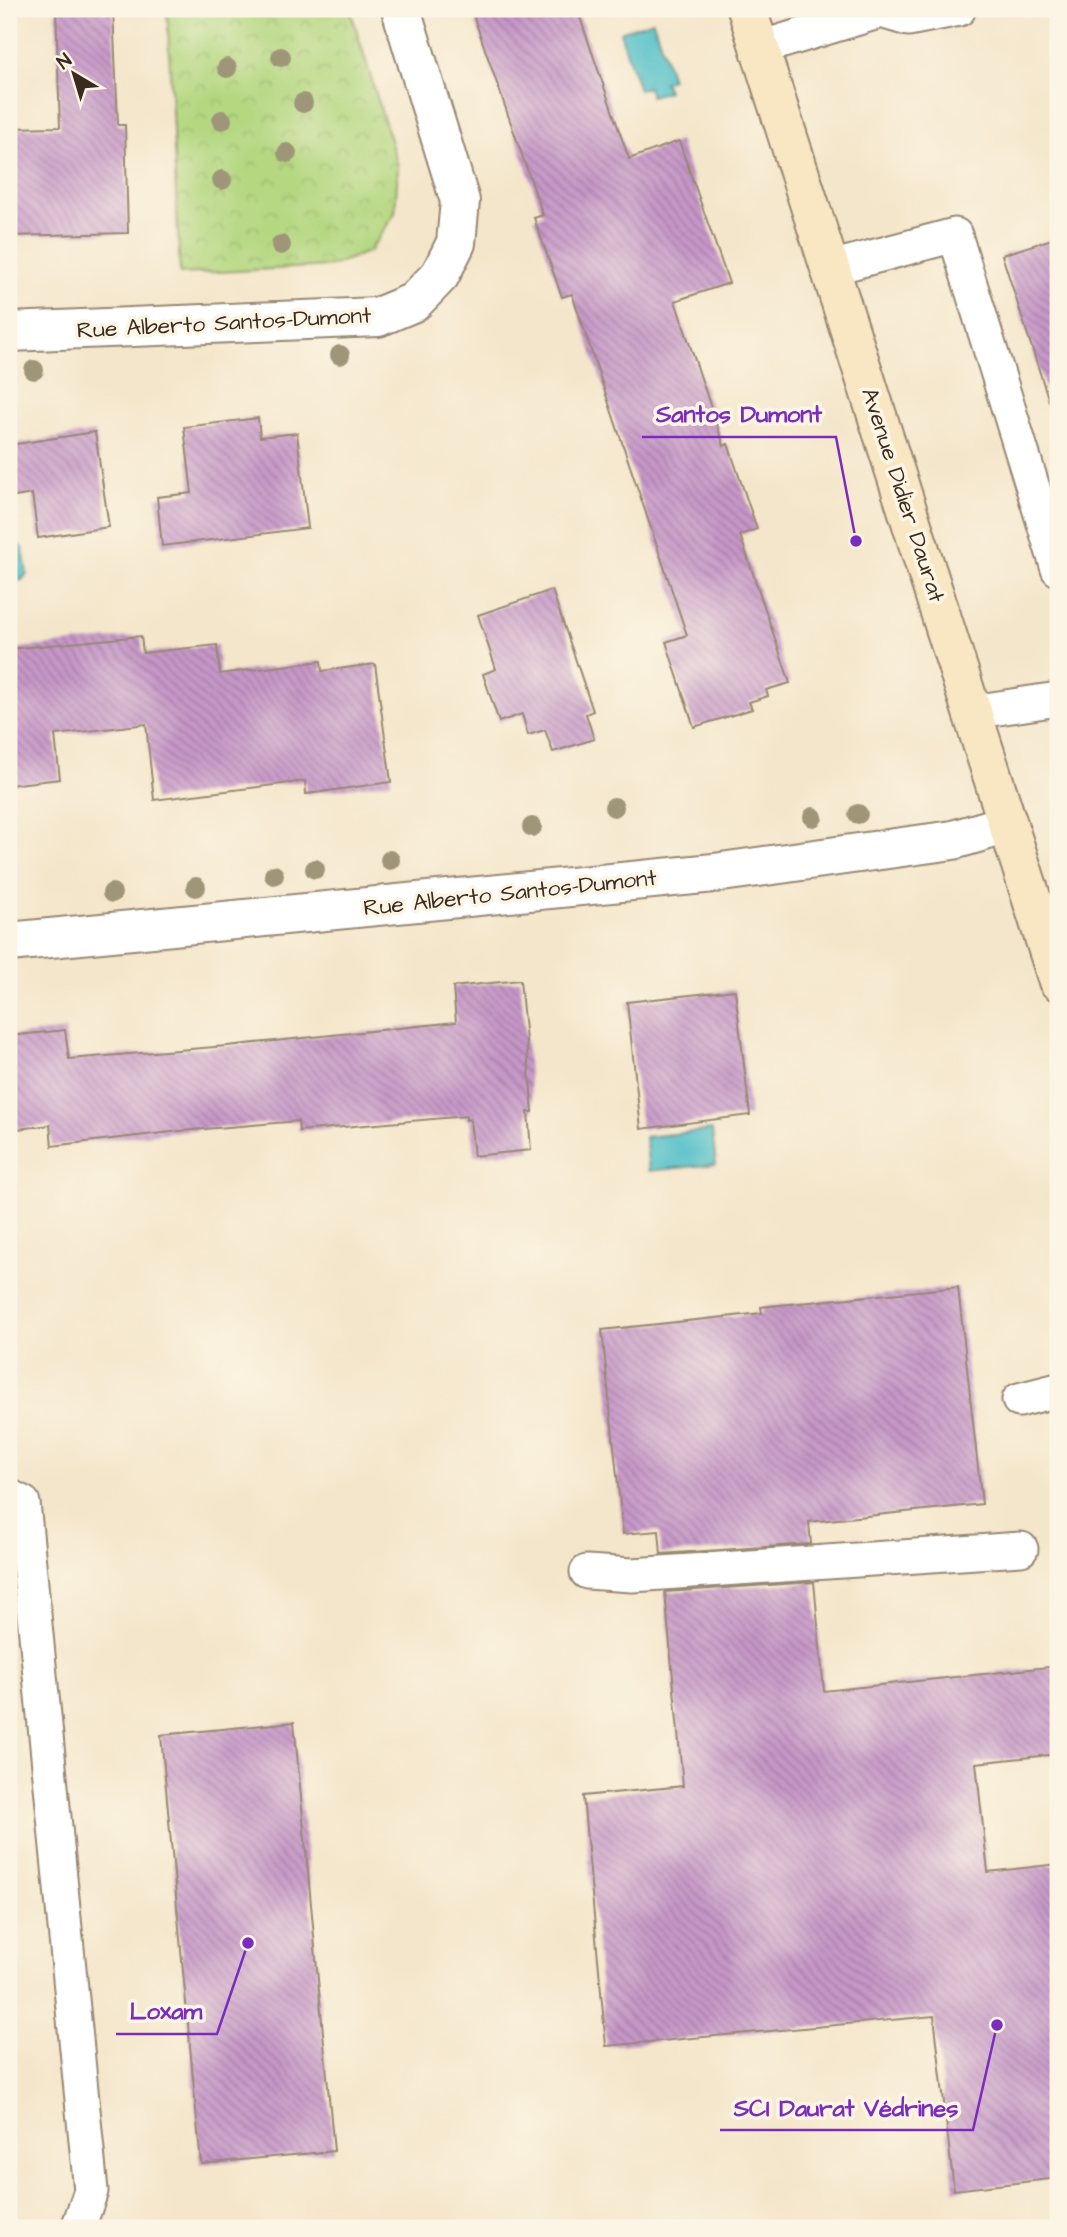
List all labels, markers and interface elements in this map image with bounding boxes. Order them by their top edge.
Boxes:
north arrow [38,38,108,108]
text: N [51,47,78,76]
street label: Rue Alberto Santos-Dumont [76,299,373,347]
street label: Avenue Didier Daurat [853,384,953,607]
callout: Santos Dumont [642,392,836,437]
text: Santos Dumont [655,398,822,432]
street label: Rue Alberto Santos-Dumont [362,862,659,924]
callout: Loxam [116,1989,217,2034]
text: Loxam [130,1995,202,2029]
callout: SCI Daurat Védrines [720,2085,973,2130]
text: SCI Daurat Védrines [733,2092,958,2126]

